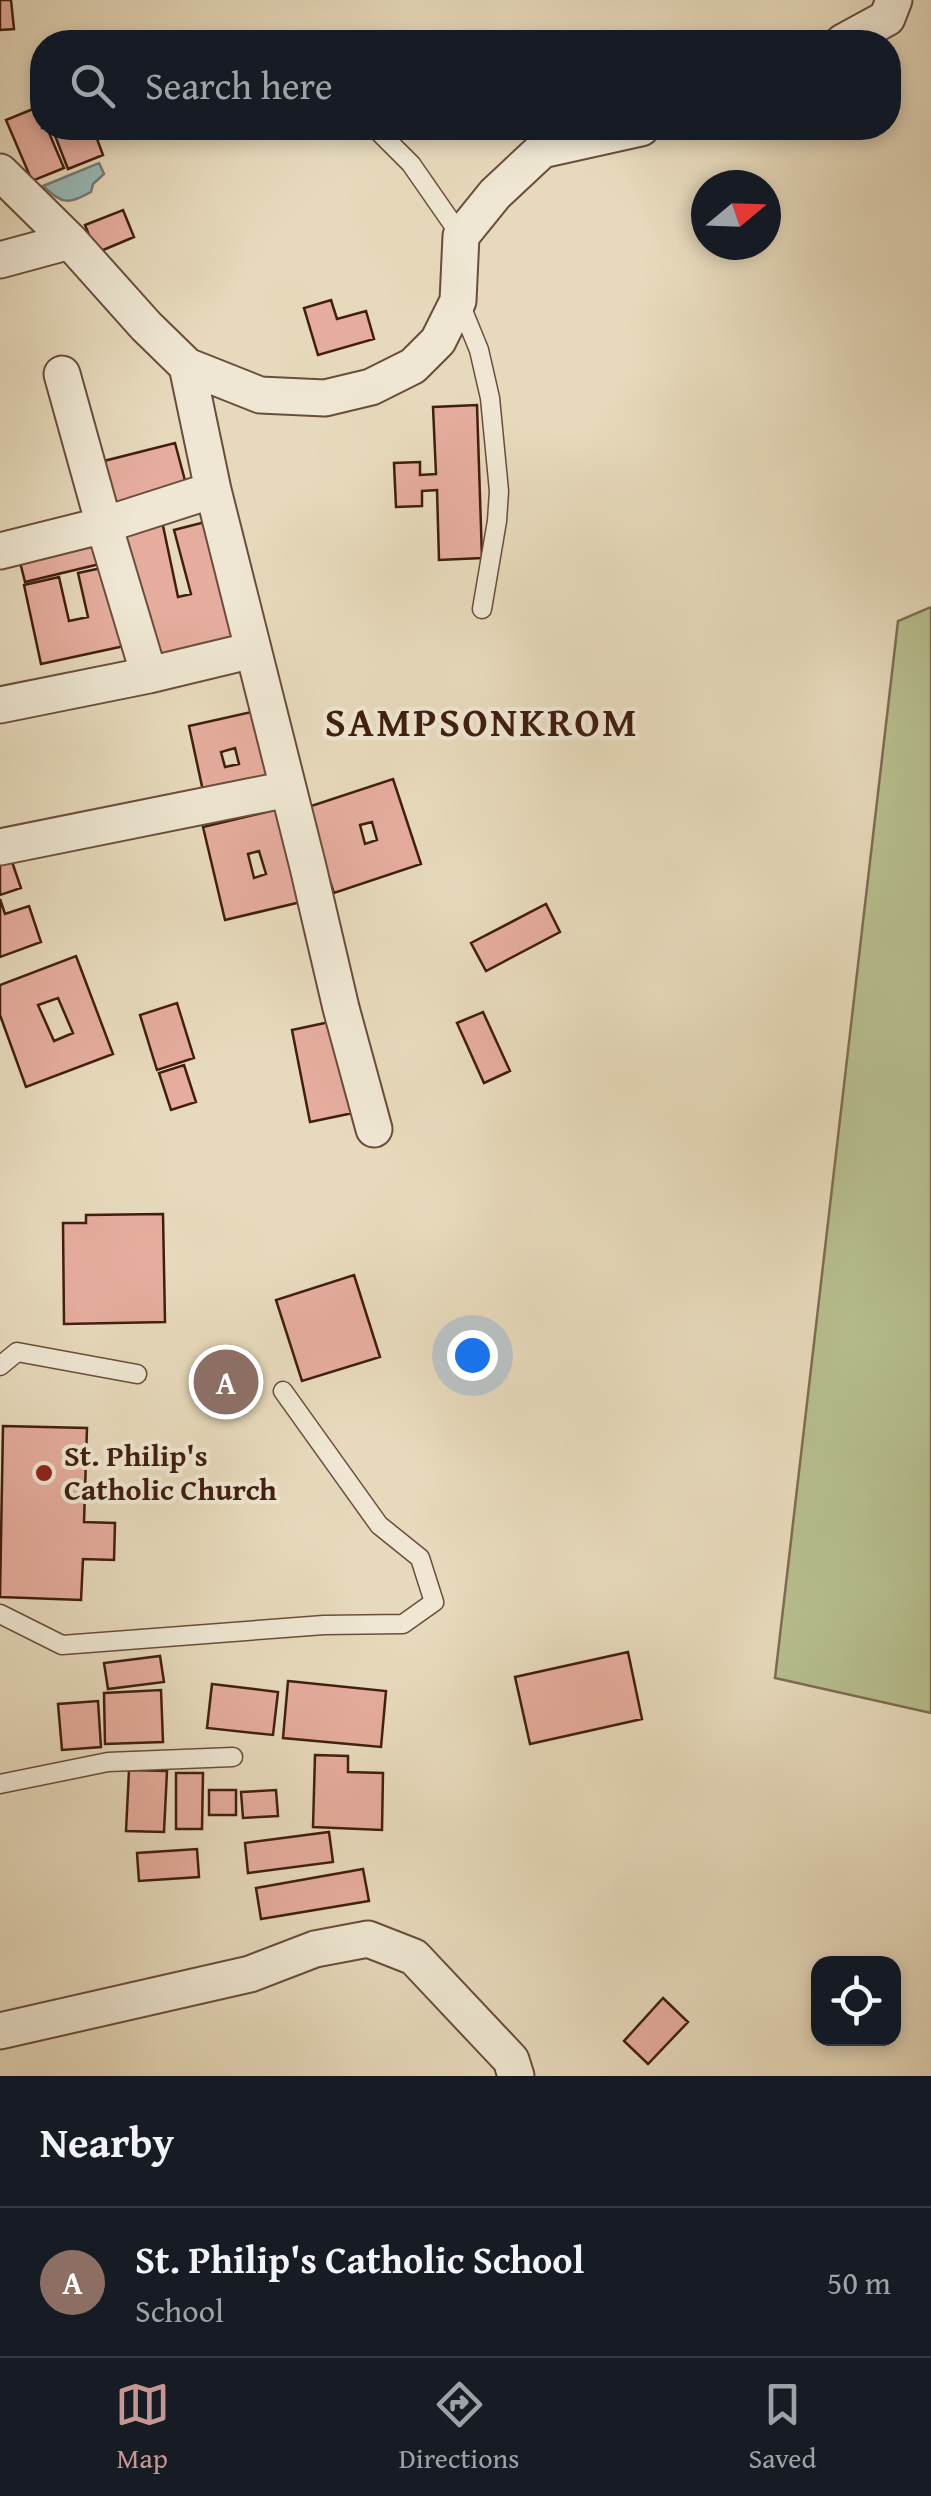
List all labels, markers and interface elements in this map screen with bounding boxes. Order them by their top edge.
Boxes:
search box [30,30,901,140]
text: Search here [145,57,333,113]
icon: search [65,58,120,113]
north arrow [691,170,781,260]
district label: SAMPSONKROM [325,692,639,751]
your location [447,1330,498,1381]
pin: A [194,1344,258,1420]
place label: St. Philip's Catholic Church [64,1433,277,1511]
marker: St. Philip's Catholic Church [33,1462,55,1484]
map controls [811,1956,901,2046]
button: locate [811,1956,901,2046]
text: Nearby [40,2111,174,2172]
text: St. Philip's Catholic School [135,2231,584,2287]
text: A [62,2259,83,2306]
text: 50 m [827,2259,891,2306]
text: School [135,2287,224,2334]
tab: Map [115,2377,170,2478]
tab: Directions [399,2377,519,2478]
tab: Saved [749,2377,816,2478]

